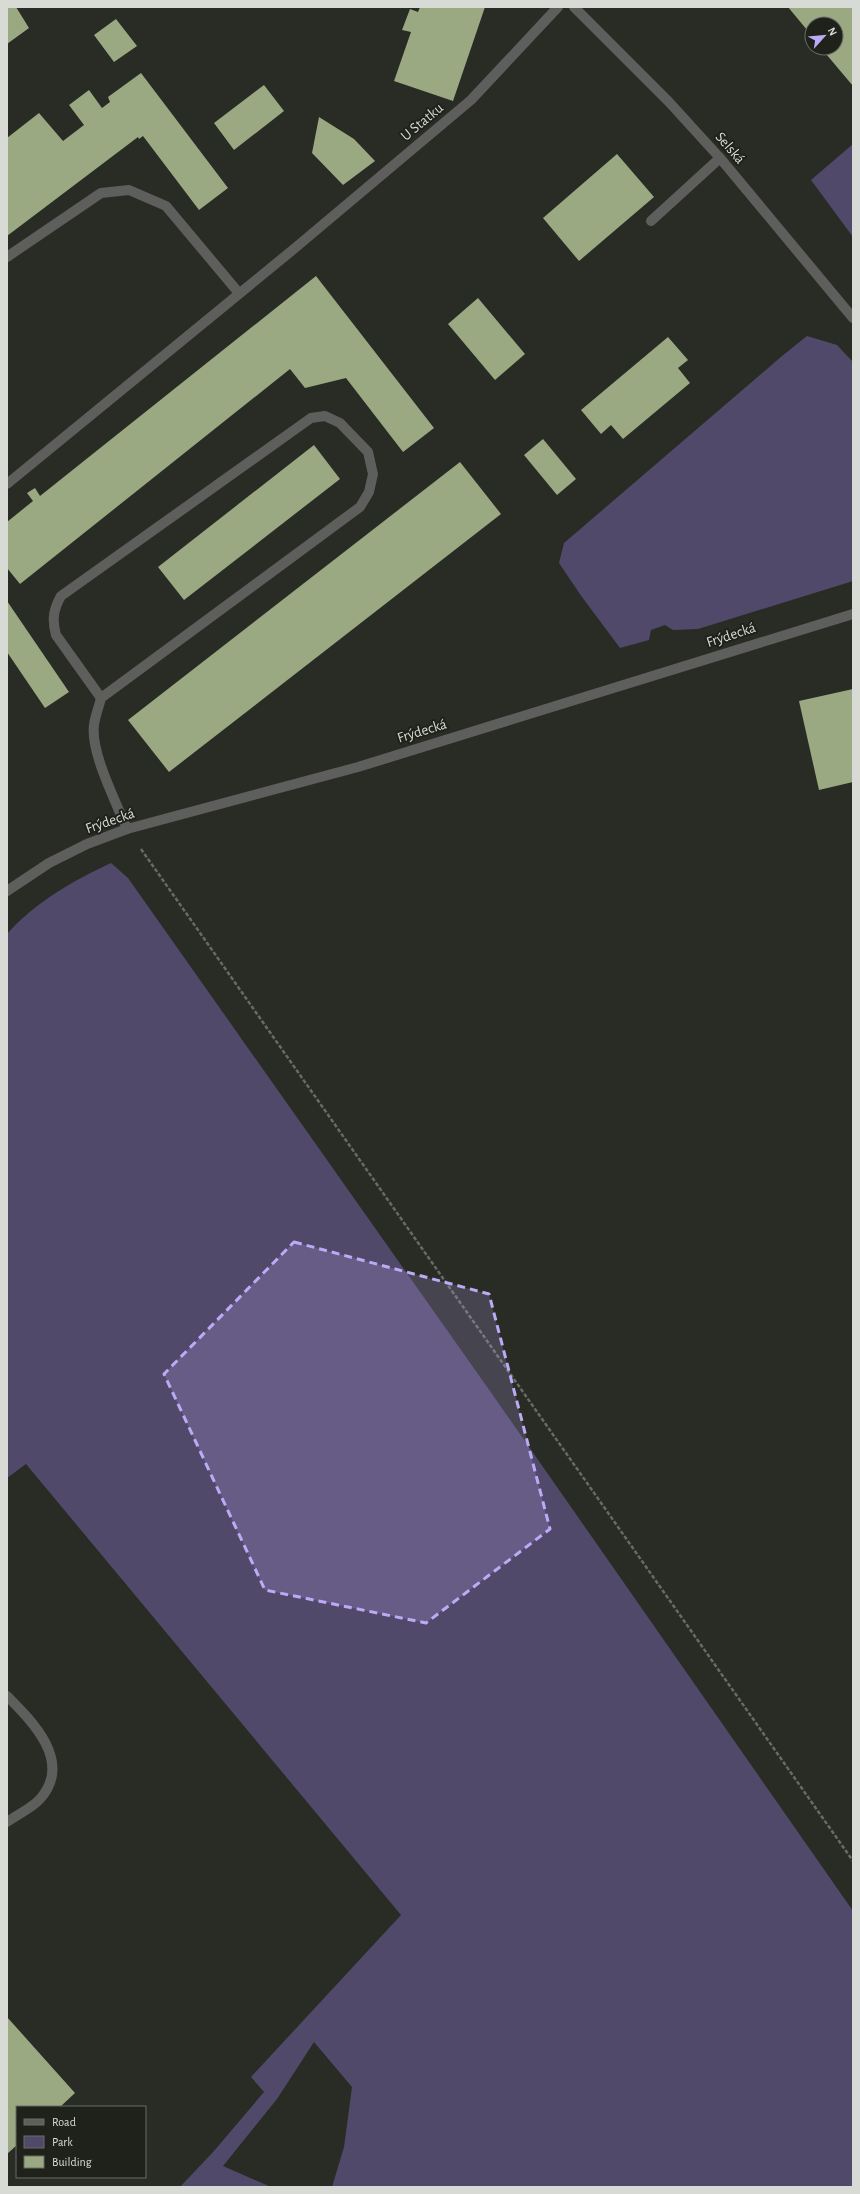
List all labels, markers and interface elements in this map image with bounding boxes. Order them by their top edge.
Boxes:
north arrow [804,16,844,56]
text: N [826,26,839,38]
street label: U Statku [398,100,446,144]
street label: Selská [712,129,748,167]
street label: Frýdecká [704,620,758,650]
street label: Frýdecká [395,716,449,746]
street label: Frýdecká [83,806,137,836]
legend [16,2106,146,2178]
text: Road [52,2116,76,2128]
text: Park [52,2136,73,2148]
text: Building [52,2156,92,2168]

